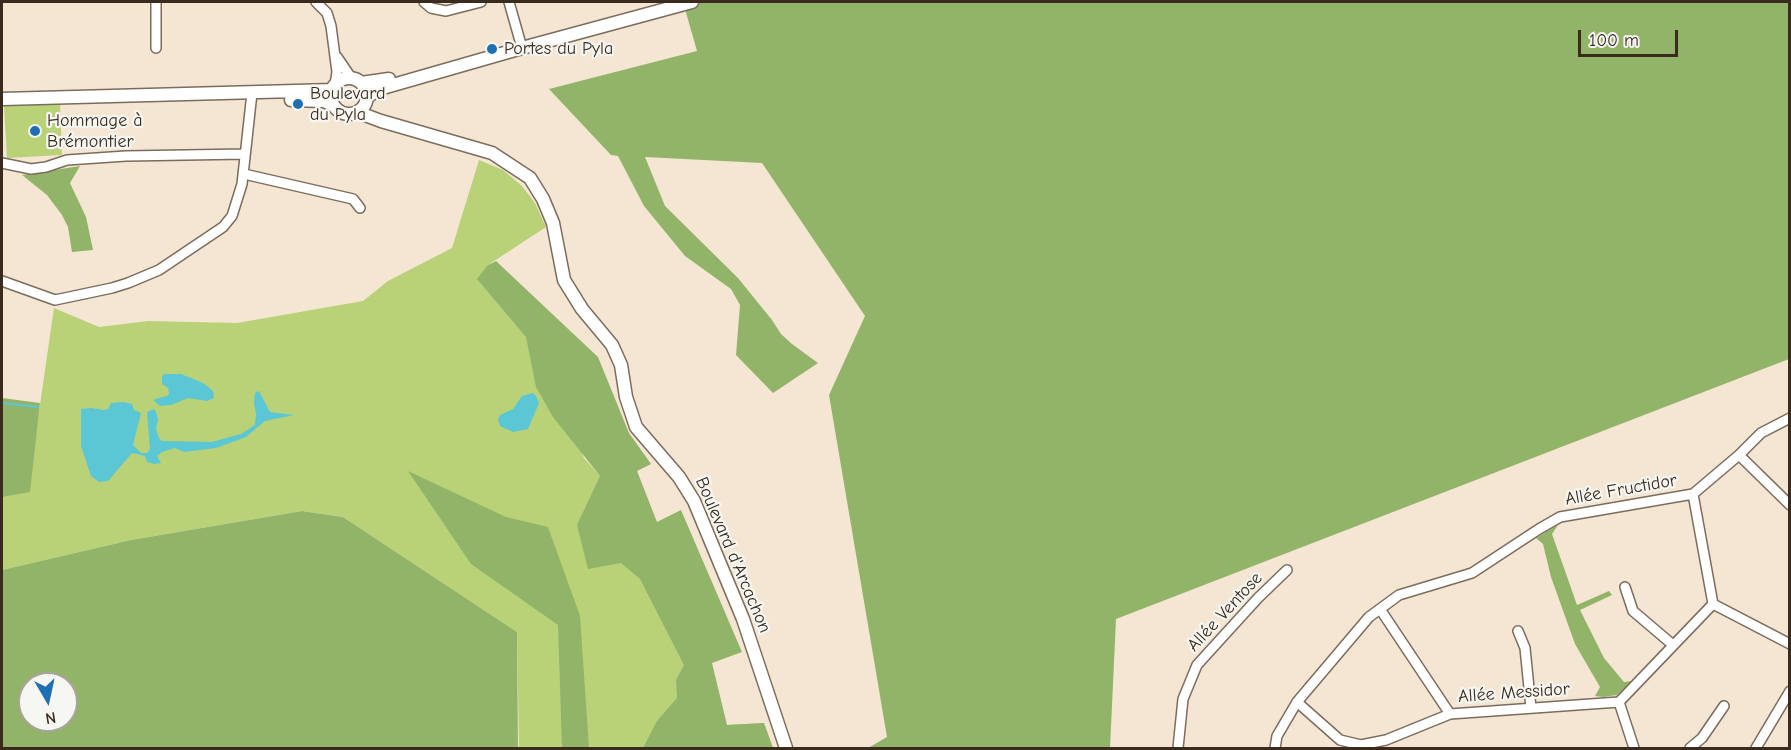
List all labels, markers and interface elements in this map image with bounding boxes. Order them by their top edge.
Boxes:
scale bar [1581,18,1682,56]
text: 100 m [1589,30,1639,51]
place label: Portes du Pyla [504,38,613,60]
marker: Portes du Pyla [485,42,499,56]
place label: Boulevard du Pyla [310,83,385,125]
marker: Boulevard du Pyla [291,97,305,111]
place label: Hommage à Brémontier [47,110,142,152]
marker: Hommage à Brémontier [28,124,42,138]
street label: Allée Fructidor [1563,470,1679,510]
street label: Boulevard d'Arcachon [690,474,776,636]
street label: Allée Ventose [1183,568,1267,656]
north arrow [18,672,78,732]
street label: Allée Messidor [1458,678,1570,708]
text: N [44,708,57,728]

